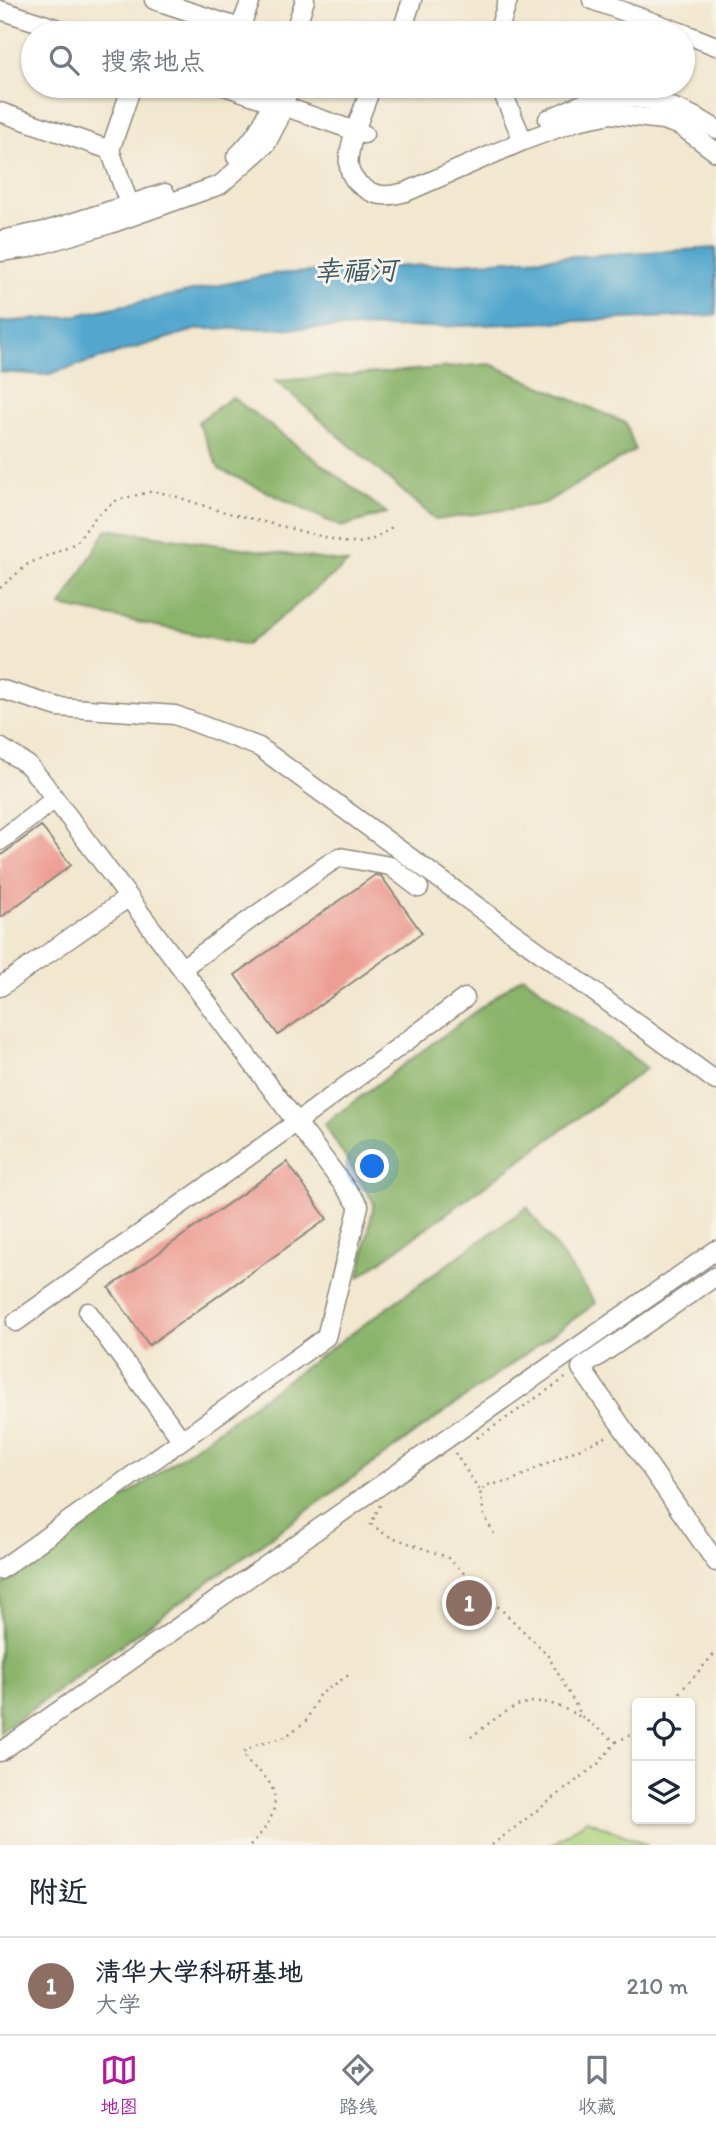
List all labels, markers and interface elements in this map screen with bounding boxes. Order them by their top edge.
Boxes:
search box [21,21,695,98]
icon: search [45,41,83,79]
text: 搜索地点 [101,45,205,77]
water label: 幸福河 [313,252,401,288]
your location [355,1149,389,1183]
pin: 1 [446,1577,492,1629]
map controls [632,1698,695,1824]
button: locate [632,1698,695,1761]
button: layers [632,1761,695,1824]
text: 附近 [28,1873,88,1910]
text: 清华大学科研基地 [95,1956,303,1988]
text: 1 [46,1972,56,2000]
text: 210 m [627,1972,688,2000]
text: 大学 [95,1990,141,2018]
tab: 地图 [100,2051,138,2118]
tab: 路线 [339,2051,377,2118]
tab: 收藏 [578,2051,616,2118]

